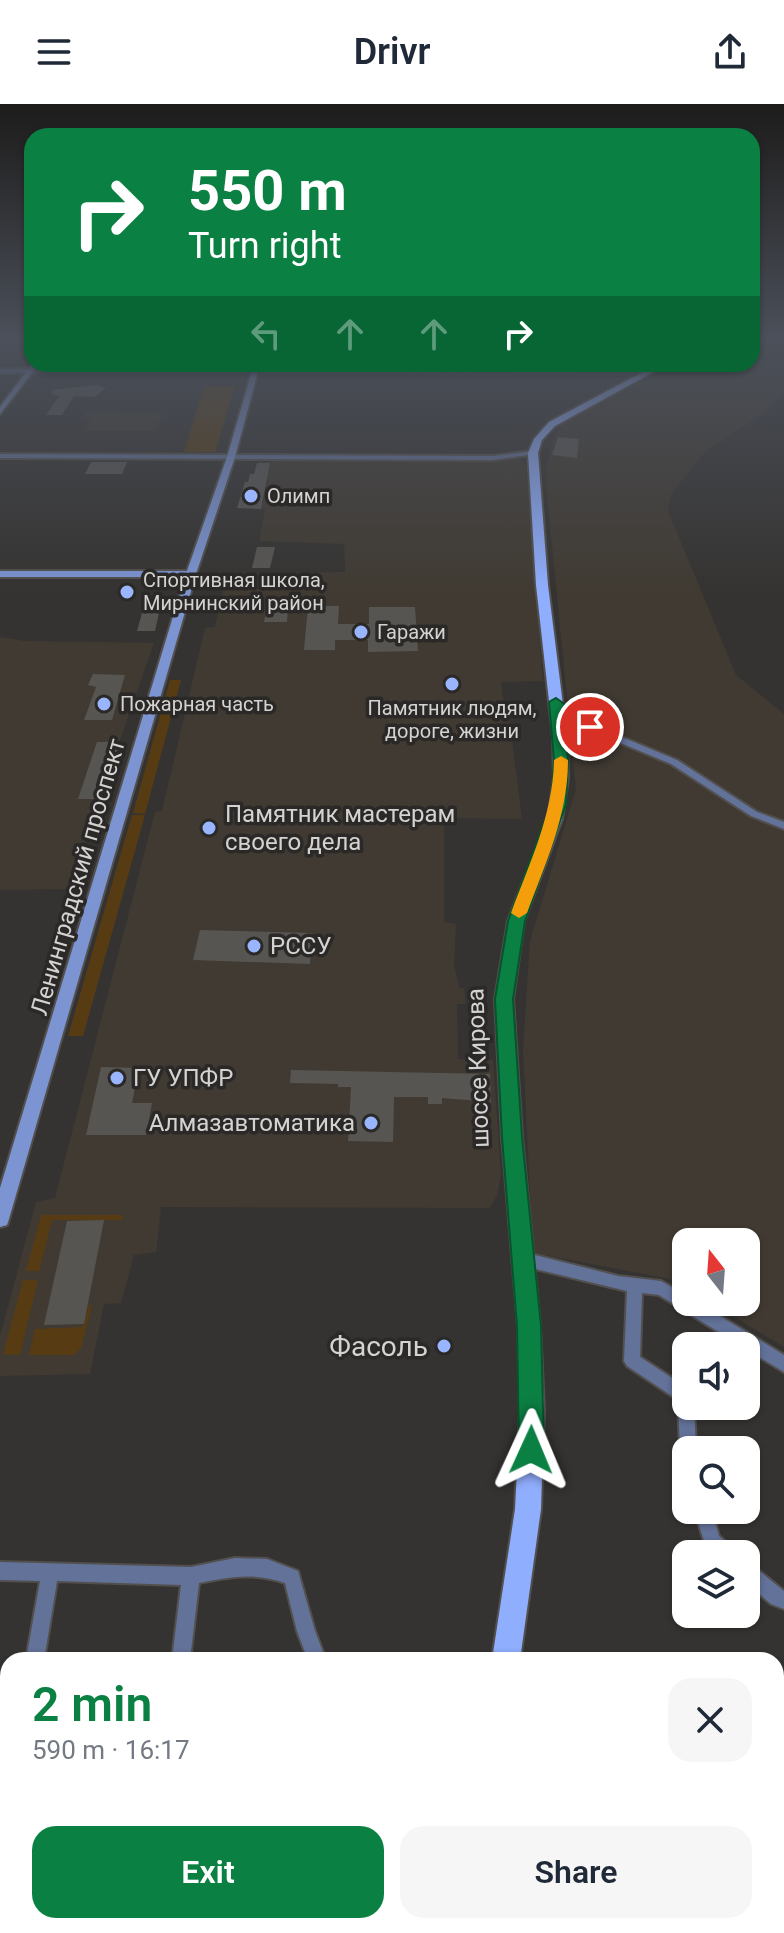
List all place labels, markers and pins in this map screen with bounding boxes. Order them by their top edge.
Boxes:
place label: Олимп [267,484,330,508]
marker: Олимп [242,487,260,505]
place label: Спортивная школа, Мирнинский район [143,568,325,615]
marker: Спортивная школа, Мирнинский район [118,583,136,601]
place label: Гаражи [377,620,446,644]
marker: Гаражи [352,623,370,641]
marker: Памятник людям, дороге, жизни [443,675,461,693]
place label: Пожарная часть [120,692,274,716]
pin [556,693,624,761]
marker: Пожарная часть [95,695,113,713]
place label: Памятник людям, дороге, жизни [368,696,537,743]
place label: Памятник мастерам своего дела [225,800,455,856]
marker: Памятник мастерам своего дела [200,819,218,837]
place label: РССУ [270,932,331,960]
marker: РССУ [245,937,263,955]
place label: ГУ УПФР [133,1064,233,1092]
marker: ГУ УПФР [108,1069,126,1087]
place label: Алмазавтоматика [149,1109,355,1137]
marker: Алмазавтоматика [362,1114,380,1132]
place label: Фасоль [329,1330,428,1363]
marker: Фасоль [435,1337,453,1355]

